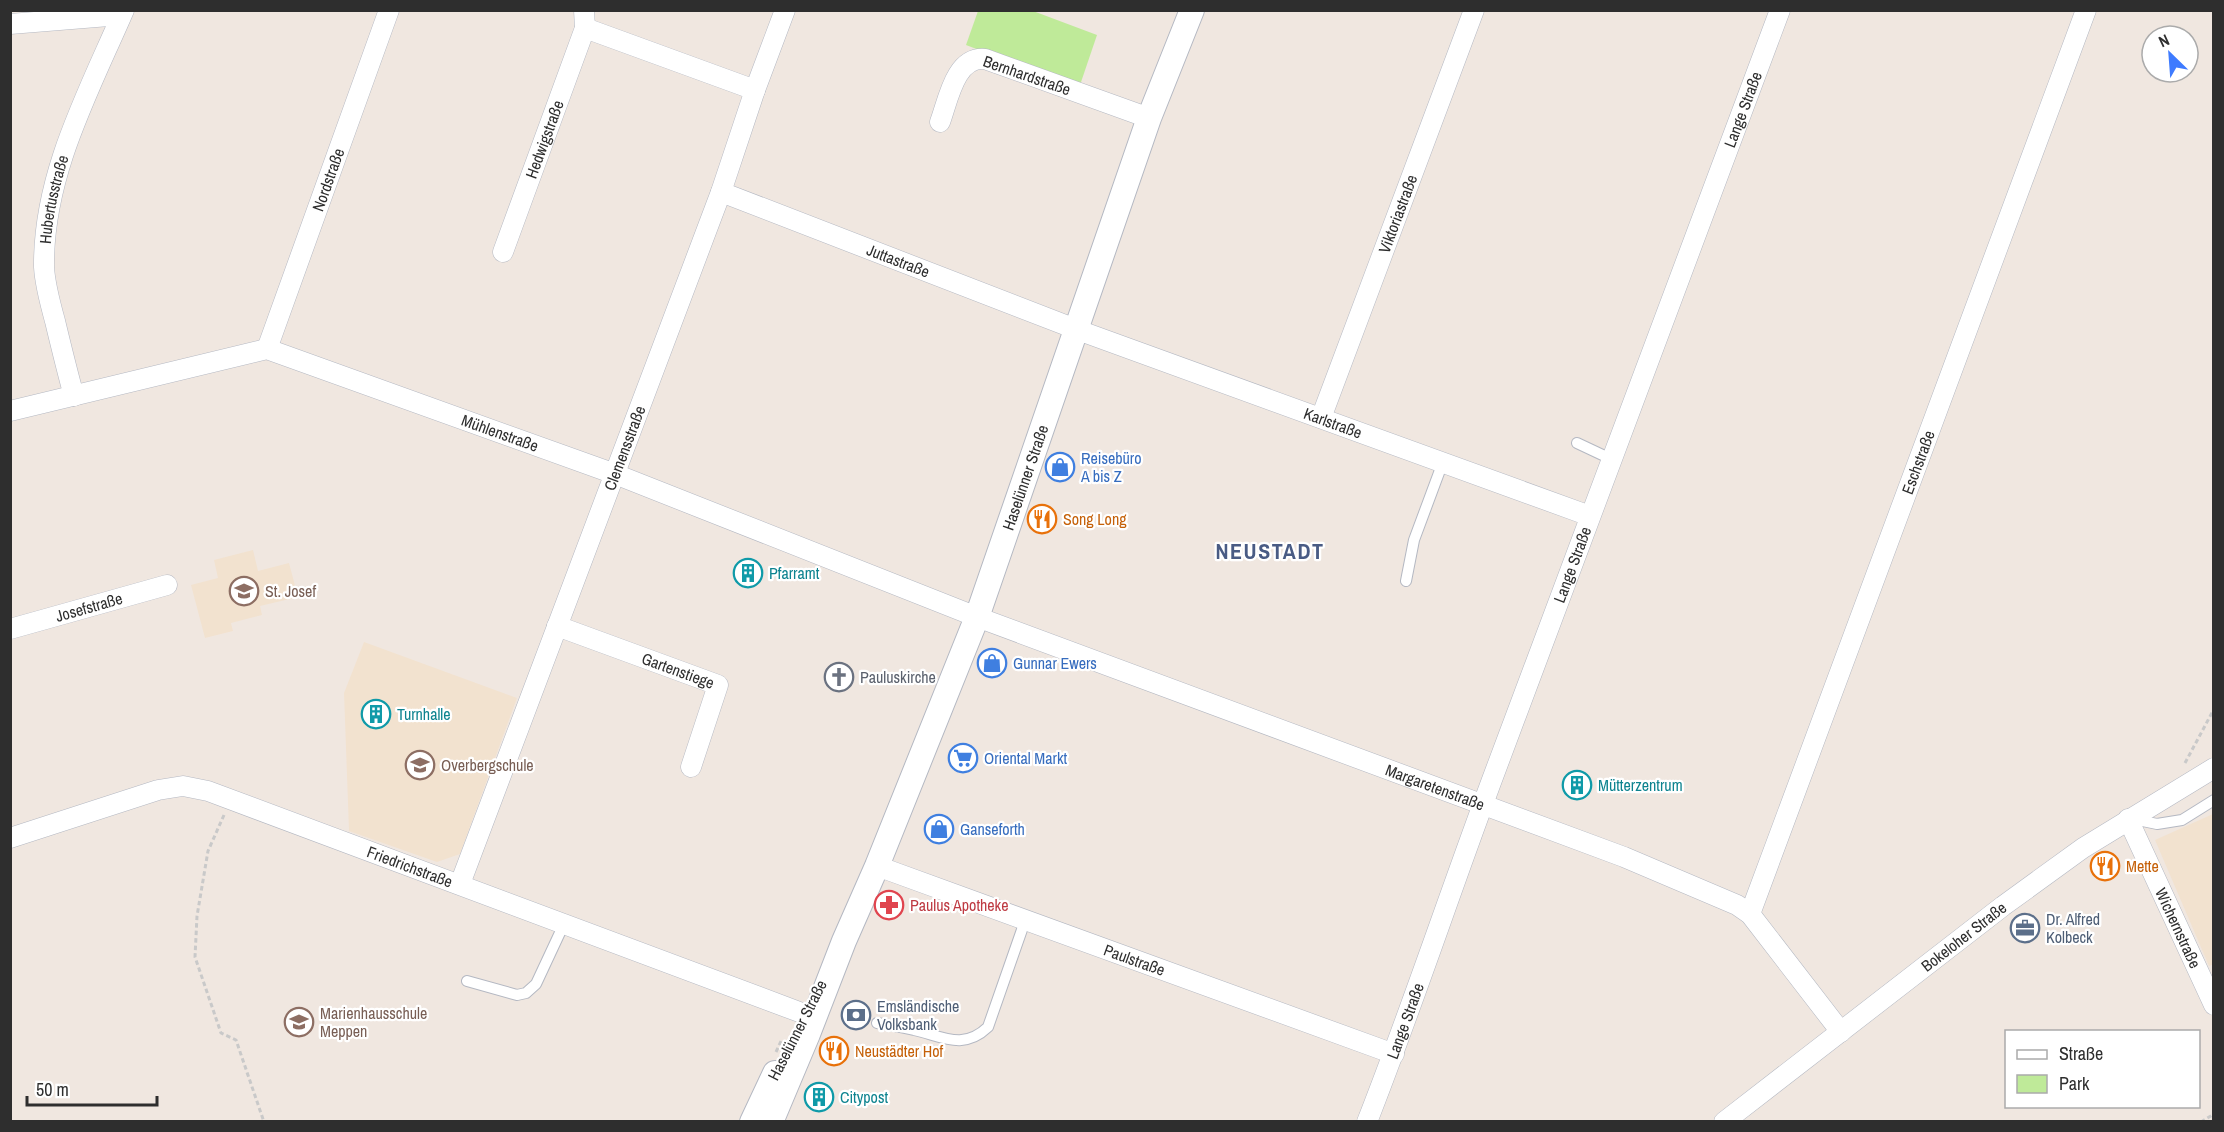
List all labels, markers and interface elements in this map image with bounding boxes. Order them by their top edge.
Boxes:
north arrow [2140,24,2200,84]
text: N [2155,28,2173,52]
street label: Bernhardstraße [980,50,1074,100]
street label: Lange Straße [1718,68,1767,151]
street label: Hedwigstraße [520,97,569,181]
street label: Nordstraße [306,145,349,214]
street label: Hubertusstraße [34,152,74,245]
street label: Viktoriastraße [1373,172,1422,256]
street label: Juttastraße [864,238,933,283]
street label: Clemensstraße [598,402,650,494]
street label: Karlstraße [1301,402,1365,443]
street label: Mühlenstraße [459,409,542,457]
street label: Haselünner Straße [997,422,1053,533]
street label: Eschstraße [1896,427,1940,497]
place label: Reisebüro A bis Z [1080,447,1142,487]
shop icon: Reisebüro A bis Z [1044,451,1076,483]
restaurant icon: Song Long [1026,503,1058,535]
place label: Song Long [1063,508,1127,530]
street label: Lange Straße [1548,523,1596,606]
district label: NEUSTADT [1216,536,1324,566]
building icon: Pfarramt [732,557,764,589]
place label: Pfarramt [769,562,820,584]
school or university icon: St. Josef [228,575,260,607]
place label: St. Josef [265,580,316,602]
street label: Josefstraße [53,587,125,627]
street label: Gartenstiege [639,647,718,694]
shop icon: Gunnar Ewers [976,647,1008,679]
place label: Gunnar Ewers [1013,652,1097,674]
church icon: Pauluskirche [823,661,855,693]
place label: Pauluskirche [860,666,936,688]
building icon: Turnhalle [360,698,392,730]
place label: Turnhalle [397,703,451,725]
supermarket icon: Oriental Markt [947,742,979,774]
place label: Oriental Markt [984,747,1067,769]
school or university icon: Overbergschule [404,749,436,781]
place label: Overbergschule [441,754,534,776]
street label: Margaretenstraße [1382,758,1488,815]
building icon: Mütterzentrum [1561,769,1593,801]
place label: Mütterzentrum [1598,774,1683,796]
shop icon: Ganseforth [923,813,955,845]
place label: Ganseforth [960,818,1025,840]
street label: Friedrichstraße [364,840,456,892]
restaurant icon: Mette [2089,850,2121,882]
place label: Mette [2126,855,2159,877]
street label: Wichernstraße [2150,884,2206,972]
pharmacy icon: Paulus Apotheke [873,889,905,921]
place label: Paulus Apotheke [910,894,1008,916]
street label: Bokeloher Straße [1916,897,2011,976]
place label: Dr. Alfred Kolbeck [2046,908,2100,948]
office icon: Dr. Alfred Kolbeck [2009,912,2041,944]
street label: Paulstraße [1101,938,1168,981]
street label: Haselünner Straße [762,976,832,1084]
street label: Lange Straße [1381,980,1429,1062]
place label: Emsländische Volksbank [877,995,959,1035]
bank icon: Emsländische Volksbank [840,999,872,1031]
place label: Marienhausschule Meppen [320,1002,427,1042]
school or university icon: Marienhausschule Meppen [283,1006,315,1038]
legend [2005,1030,2200,1108]
restaurant icon: Neustädter Hof [818,1035,850,1067]
place label: Neustädter Hof [855,1040,944,1062]
text: Straße [2059,1041,2103,1066]
scale bar [27,1069,158,1107]
text: Park [2059,1071,2090,1096]
text: 50 m [36,1077,69,1102]
building icon: Citypost [803,1081,835,1113]
place label: Citypost [840,1086,888,1108]

